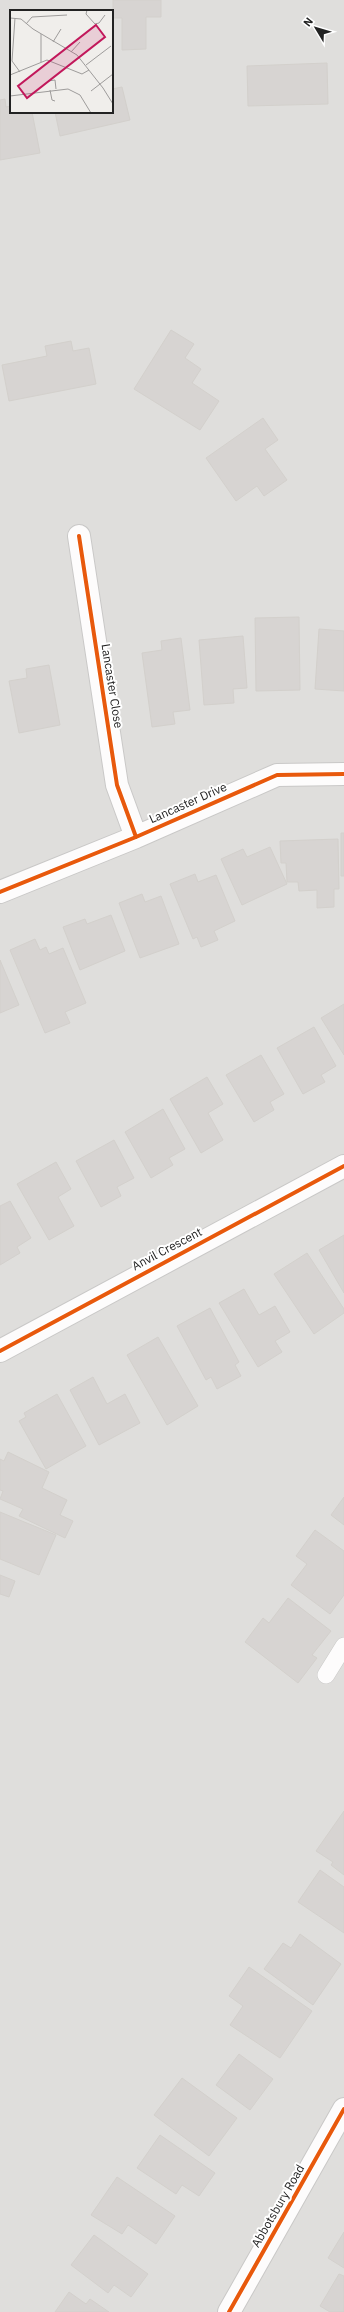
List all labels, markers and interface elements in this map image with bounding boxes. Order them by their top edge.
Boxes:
north arrow [296,8,336,48]
inset map [10,10,113,113]
text: N [300,14,316,29]
street label: Lancaster Close [98,643,127,730]
street label: Lancaster Drive [147,779,229,826]
street label: Anvil Crescent [129,1224,204,1273]
street label: Abbotsbury Road [248,2162,307,2250]

